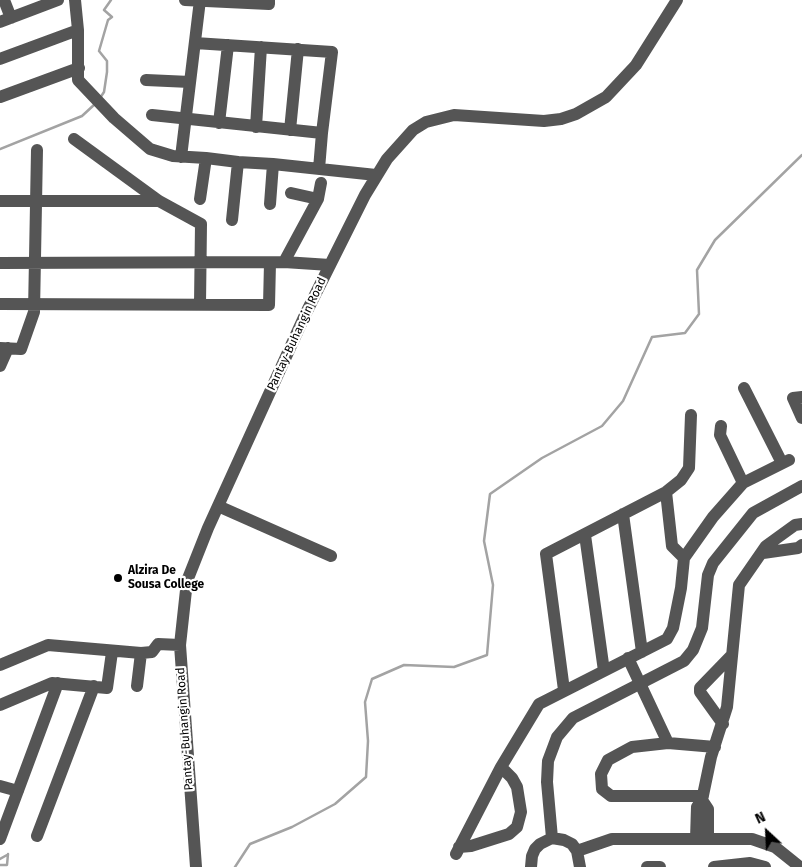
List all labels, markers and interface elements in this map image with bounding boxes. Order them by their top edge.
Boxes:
street label: Pantay-Buhangin Road [264,275,330,393]
place label: Alzira De Sousa College [128,564,204,592]
marker: Alzira De Sousa College [112,572,124,584]
street label: Pantay-Buhangin Road [174,667,196,791]
north arrow [742,807,792,857]
text: N [753,808,768,828]

